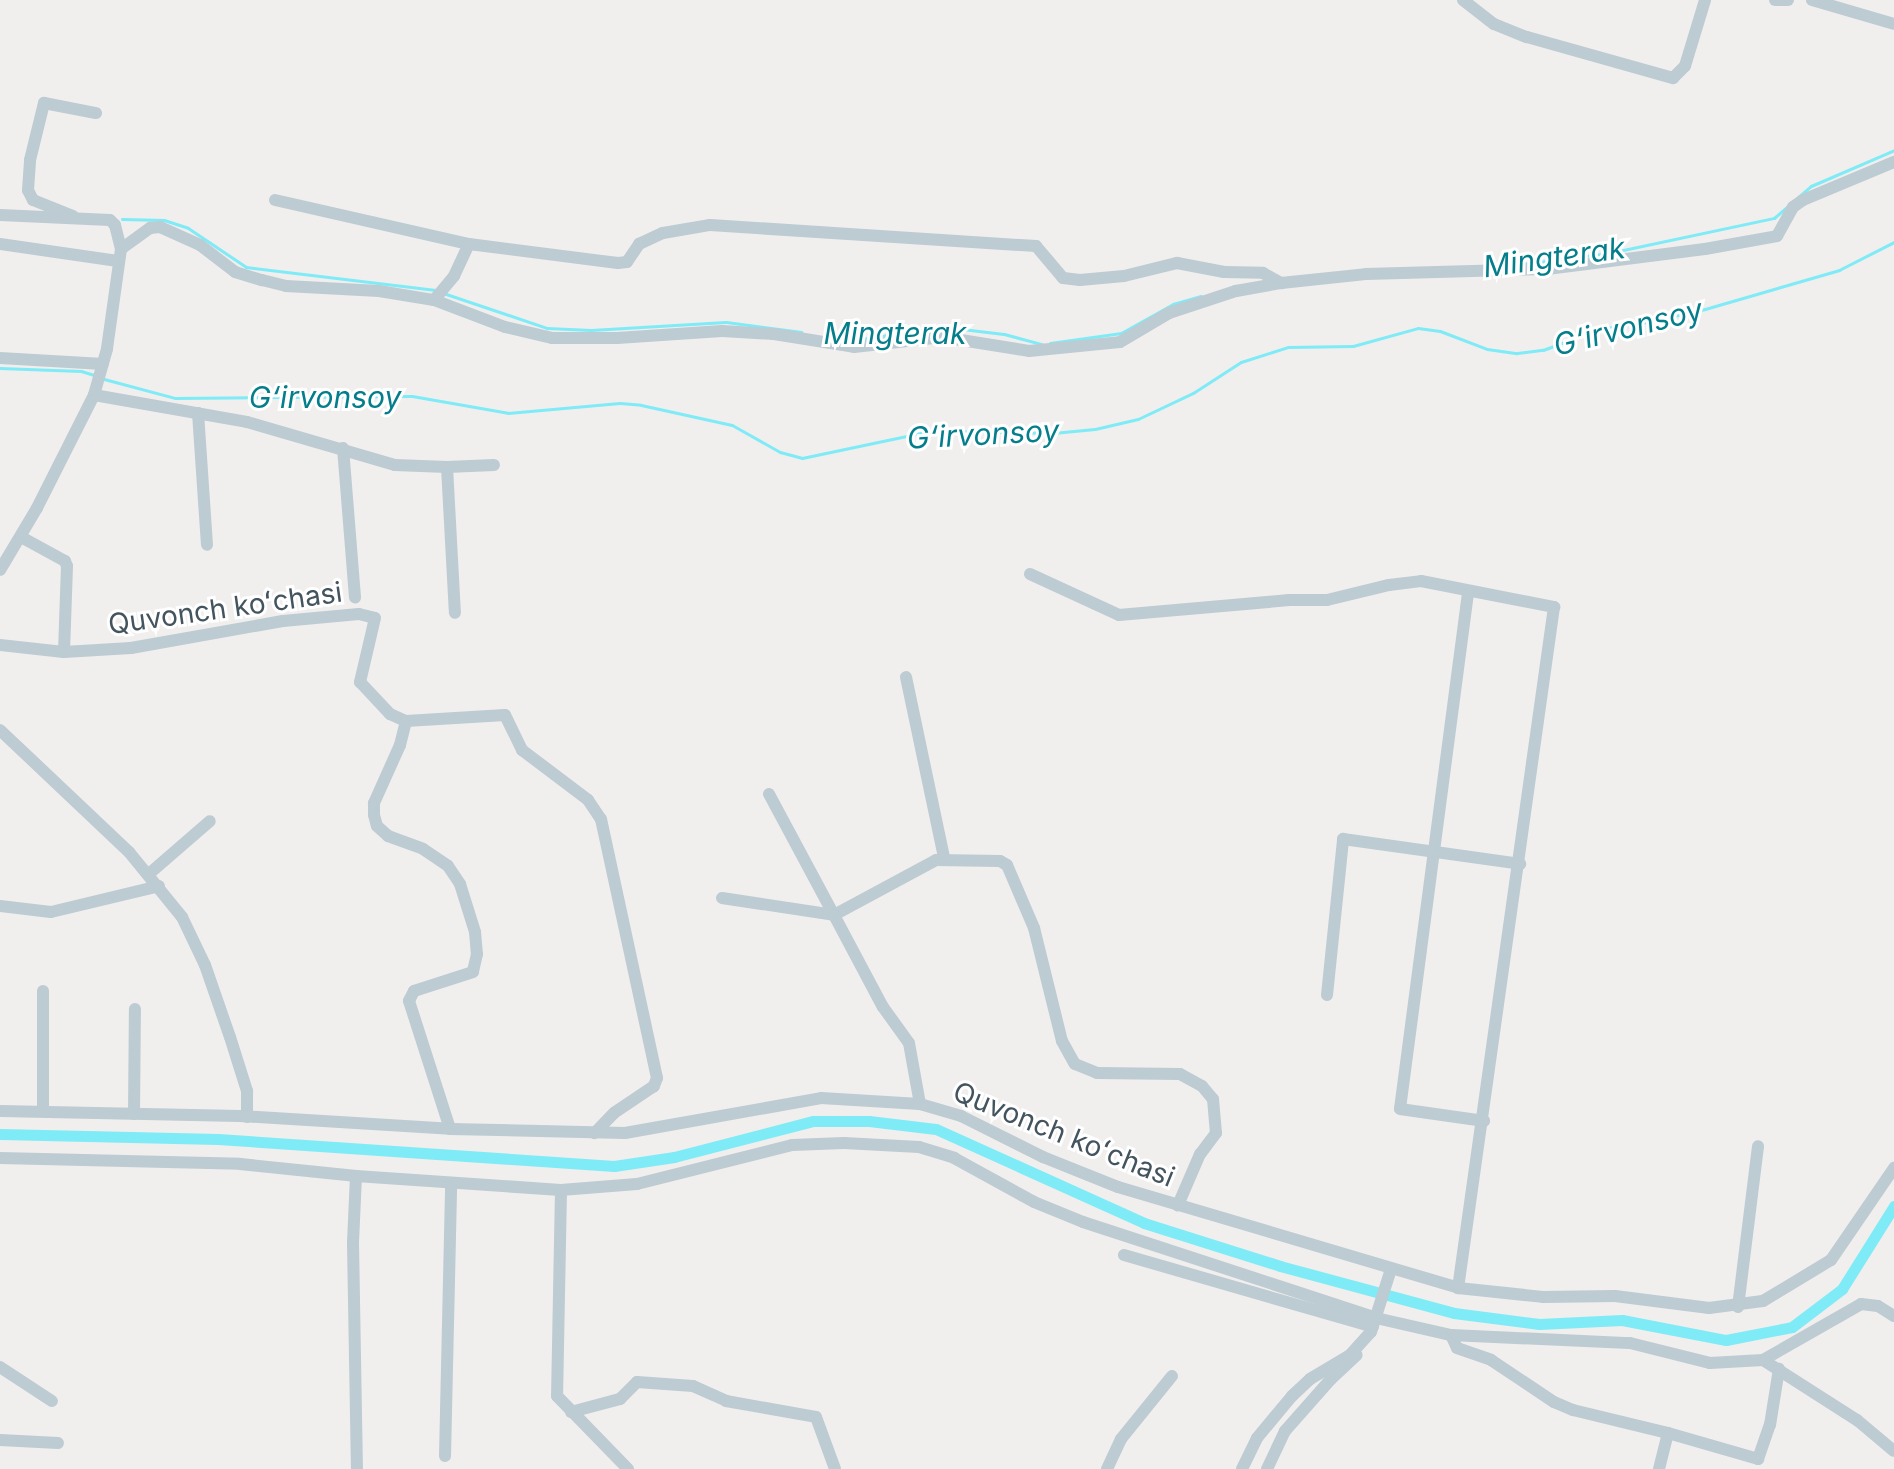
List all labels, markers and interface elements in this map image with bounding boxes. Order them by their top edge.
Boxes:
water label: Mingterak [1481,229,1627,285]
water label: G‘irvonsoy [1550,291,1706,363]
water label: Mingterak [823,315,967,351]
water label: G‘irvonsoy [249,379,401,415]
water label: G‘irvonsoy [906,412,1060,456]
street label: Quvonch koʻchasi [106,575,344,641]
street label: Quvonch koʻchasi [948,1074,1180,1194]

